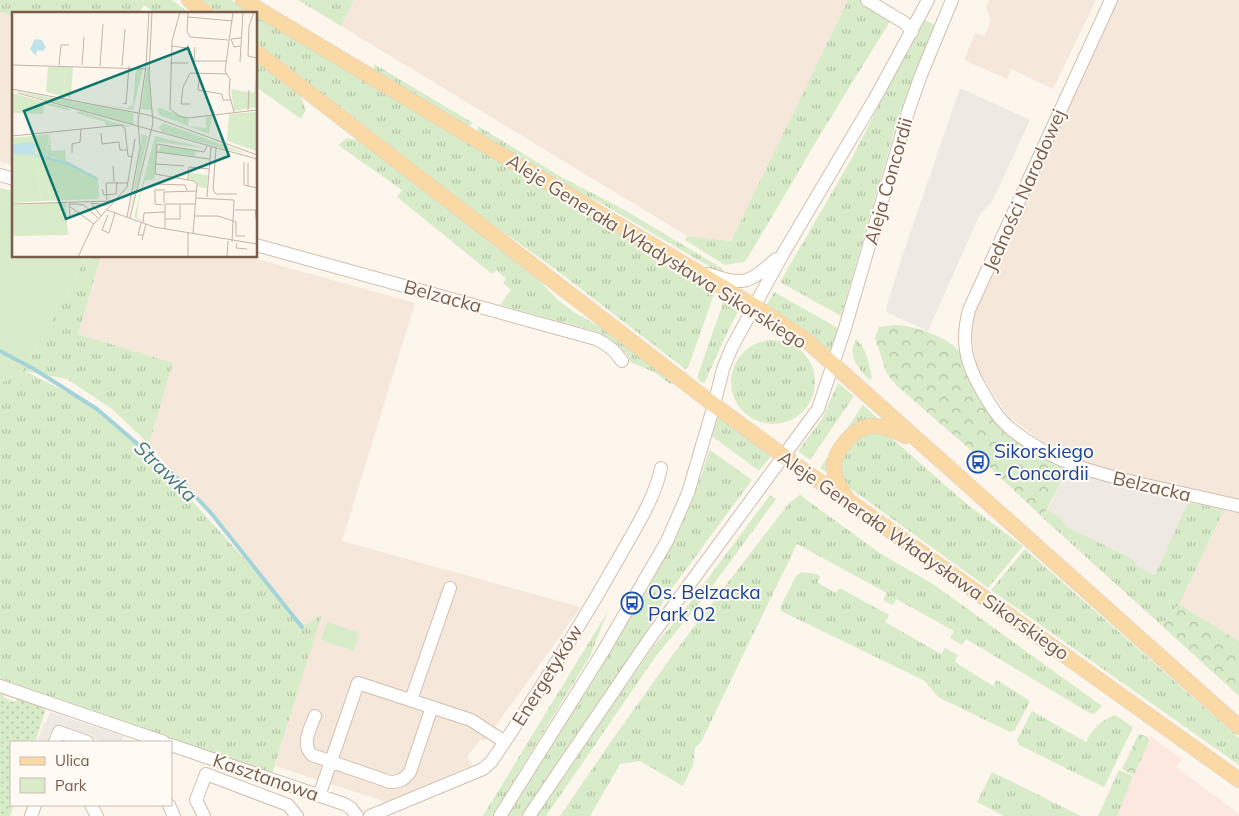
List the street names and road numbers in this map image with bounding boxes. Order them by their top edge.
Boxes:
street label: Jedności Narodowej [977,105,1071,275]
street label: Aleja Concordii [858,115,918,247]
street label: Aleje Generała Władysława Sikorskiego [502,148,812,354]
street label: Belzacka [402,274,484,318]
street label: Aleje Generała Władysława Sikorskiego [774,445,1074,665]
street label: Belzacka [1111,465,1193,507]
street label: Energetyków [506,620,588,730]
street label: Kasztanowa [210,748,322,806]

